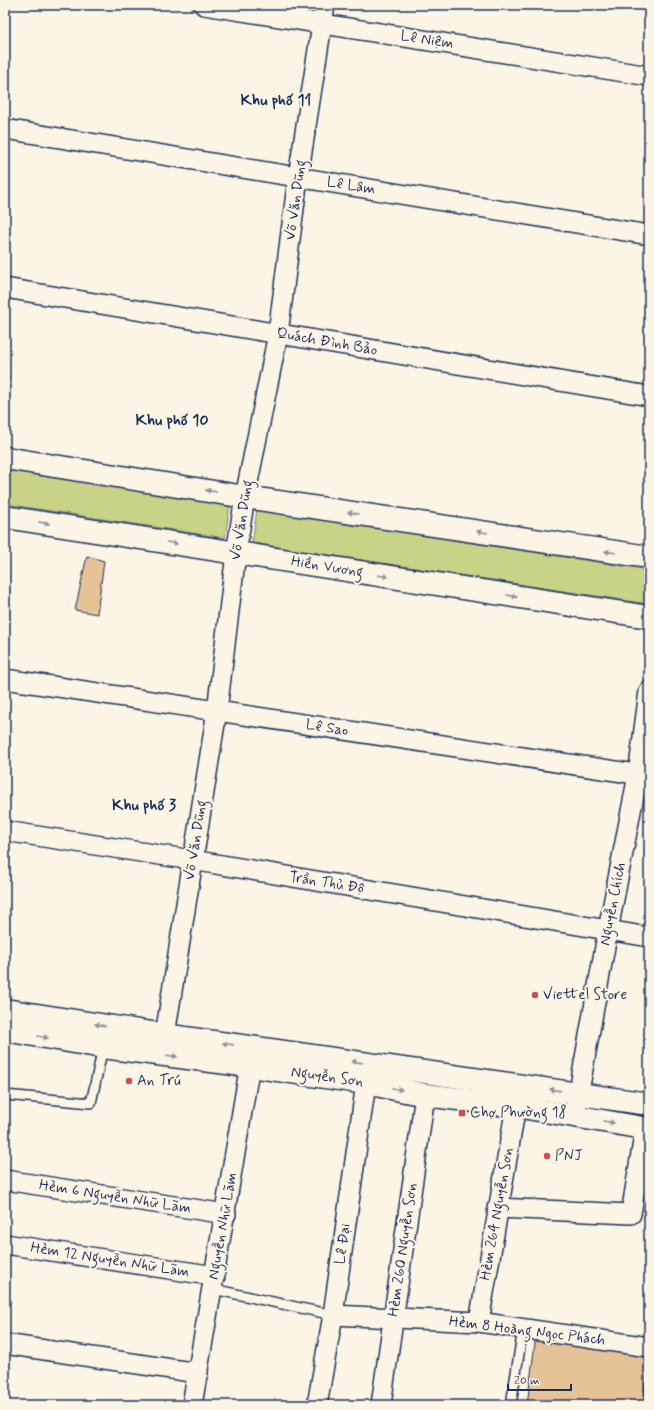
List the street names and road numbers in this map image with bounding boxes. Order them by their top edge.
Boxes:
street label: Lê Niệm [399,26,455,54]
street label: Võ Văn Dũng [280,158,313,242]
street label: Lê Lâm [325,172,377,200]
street label: Quách Đình Bảo [275,323,379,361]
street label: Võ Văn Dũng [226,478,259,562]
street label: Hiền Vương [289,551,365,584]
street label: Lê Sao [304,715,350,741]
street label: Võ Văn Dũng [180,798,213,882]
street label: Nguyễn Chích [595,860,632,948]
street label: Trần Thủ Độ [288,867,366,899]
street label: Nguyễn Sơn [289,1062,364,1093]
street label: Hẻm 264 Nguyễn Sơn [475,1146,520,1282]
street label: Nguyễn Nhữ Lãm [204,1171,243,1281]
street label: Hẻm 6 Nguyễn Nhữ Lãm [37,1175,192,1220]
street label: Hẻm 260 Nguyễn Sơn [384,1182,423,1318]
street label: Lê Đại [330,1222,356,1266]
street label: Hẻm 12 Nguyễn Nhữ Lãm [29,1238,191,1283]
street label: Hẻm 8 Hoàng Ngọc Phách [448,1311,607,1352]

